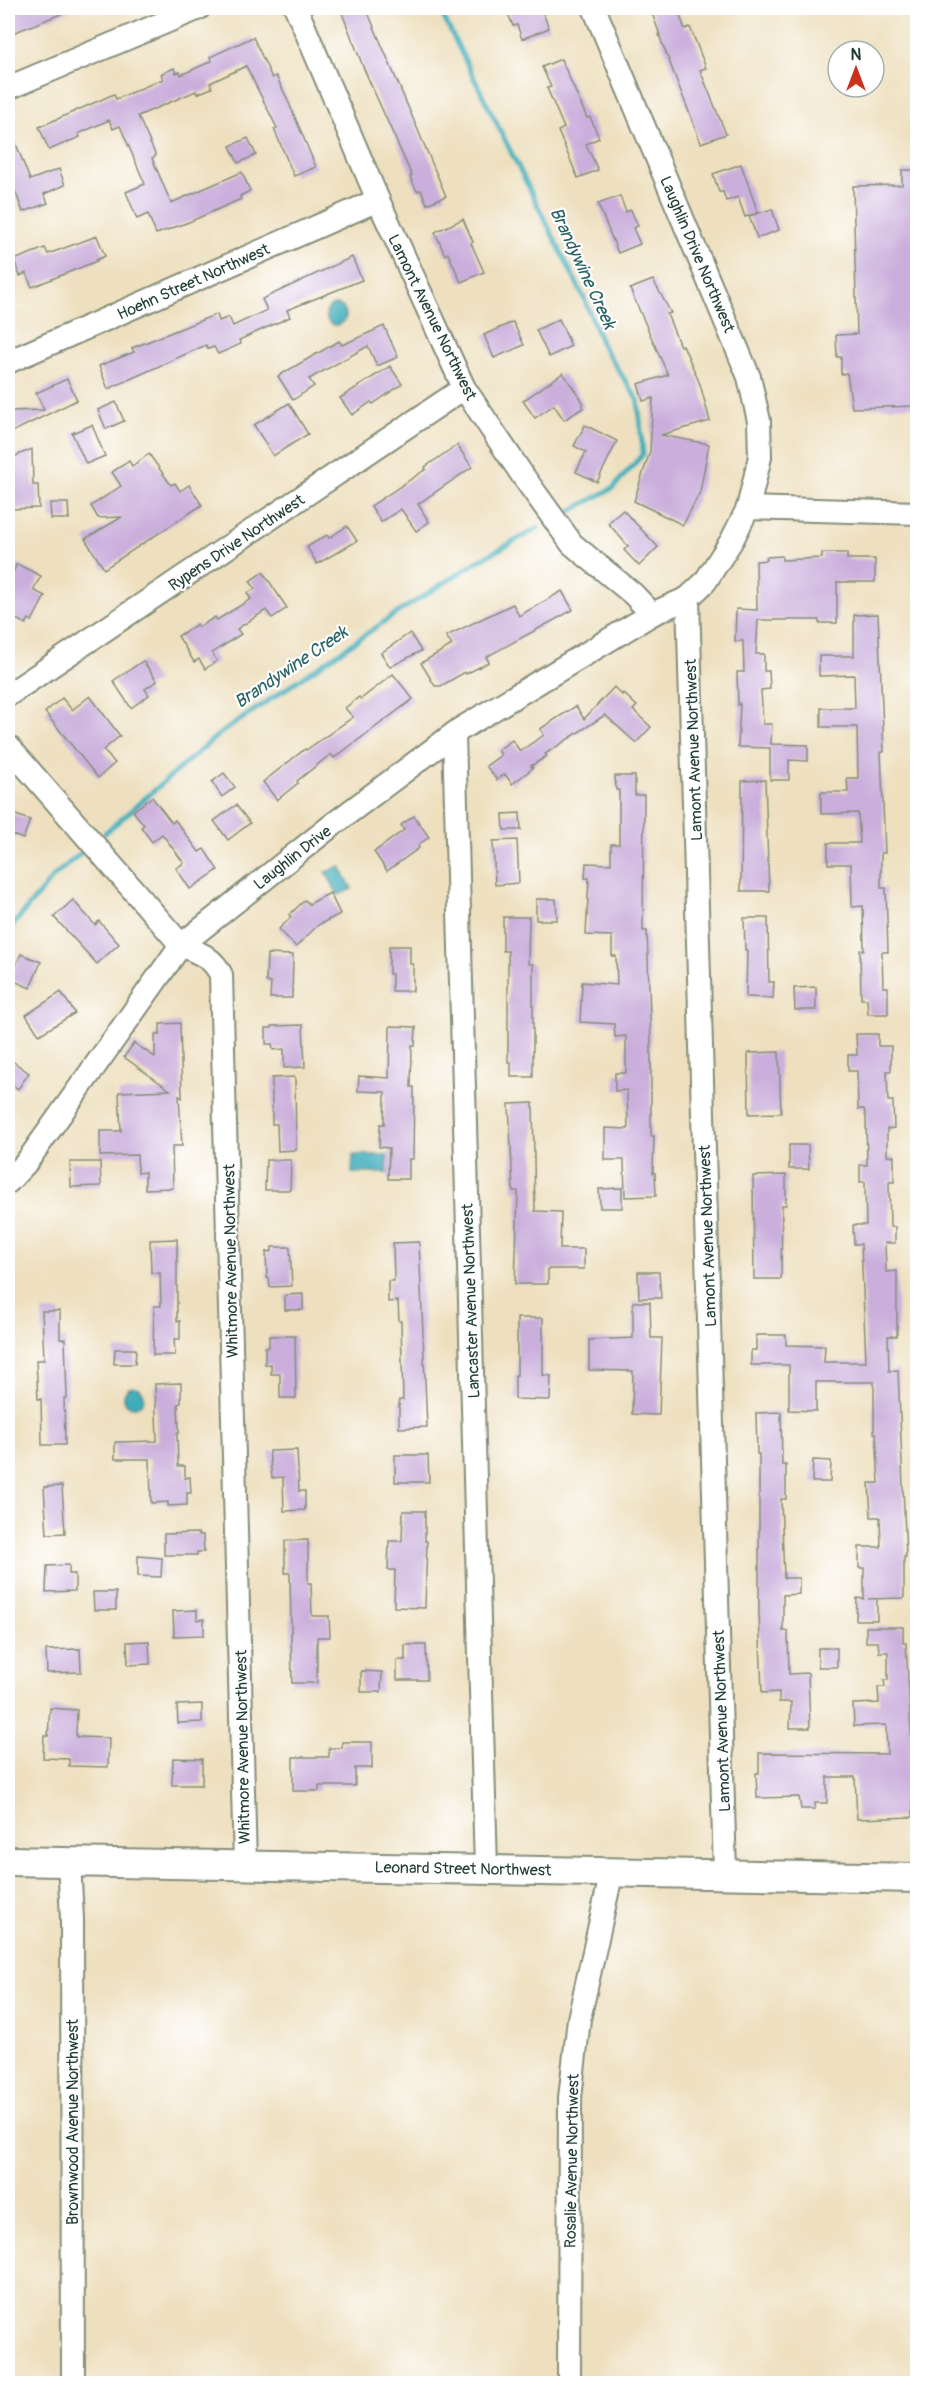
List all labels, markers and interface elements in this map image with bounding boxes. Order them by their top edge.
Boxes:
north arrow [826,39,886,99]
text: N [851,45,862,65]
street label: Laughlin Drive Northwest [655,173,739,336]
water label: Brandywine Creek [544,204,621,334]
street label: Lamont Avenue Northwest [383,231,481,404]
street label: Hoehn Street Northwest [114,239,273,325]
street label: Rypens Drive Northwest [165,490,309,596]
water label: Brandywine Creek [230,620,354,714]
street label: Lamont Avenue Northwest [681,658,707,841]
street label: Laughlin Drive [250,821,336,894]
street label: Lamont Avenue Northwest [695,1144,721,1327]
street label: Whitmore Avenue Northwest [219,1163,243,1358]
street label: Lancaster Avenue Northwest [458,1202,484,1399]
street label: Lamont Avenue Northwest [709,1629,735,1812]
street label: Whitmore Avenue Northwest [231,1649,255,1844]
street label: Leonard Street Northwest [374,1857,552,1881]
street label: Brownwood Avenue Northwest [63,2018,83,2225]
street label: Rosalie Avenue Northwest [560,2073,584,2248]

